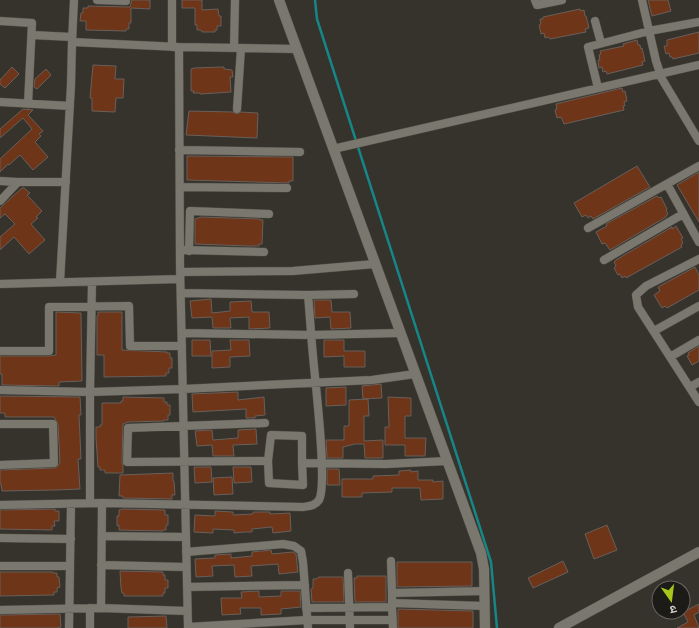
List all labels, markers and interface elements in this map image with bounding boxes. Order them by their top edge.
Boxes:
north arrow [651,580,691,620]
text: उ [668,602,678,617]

